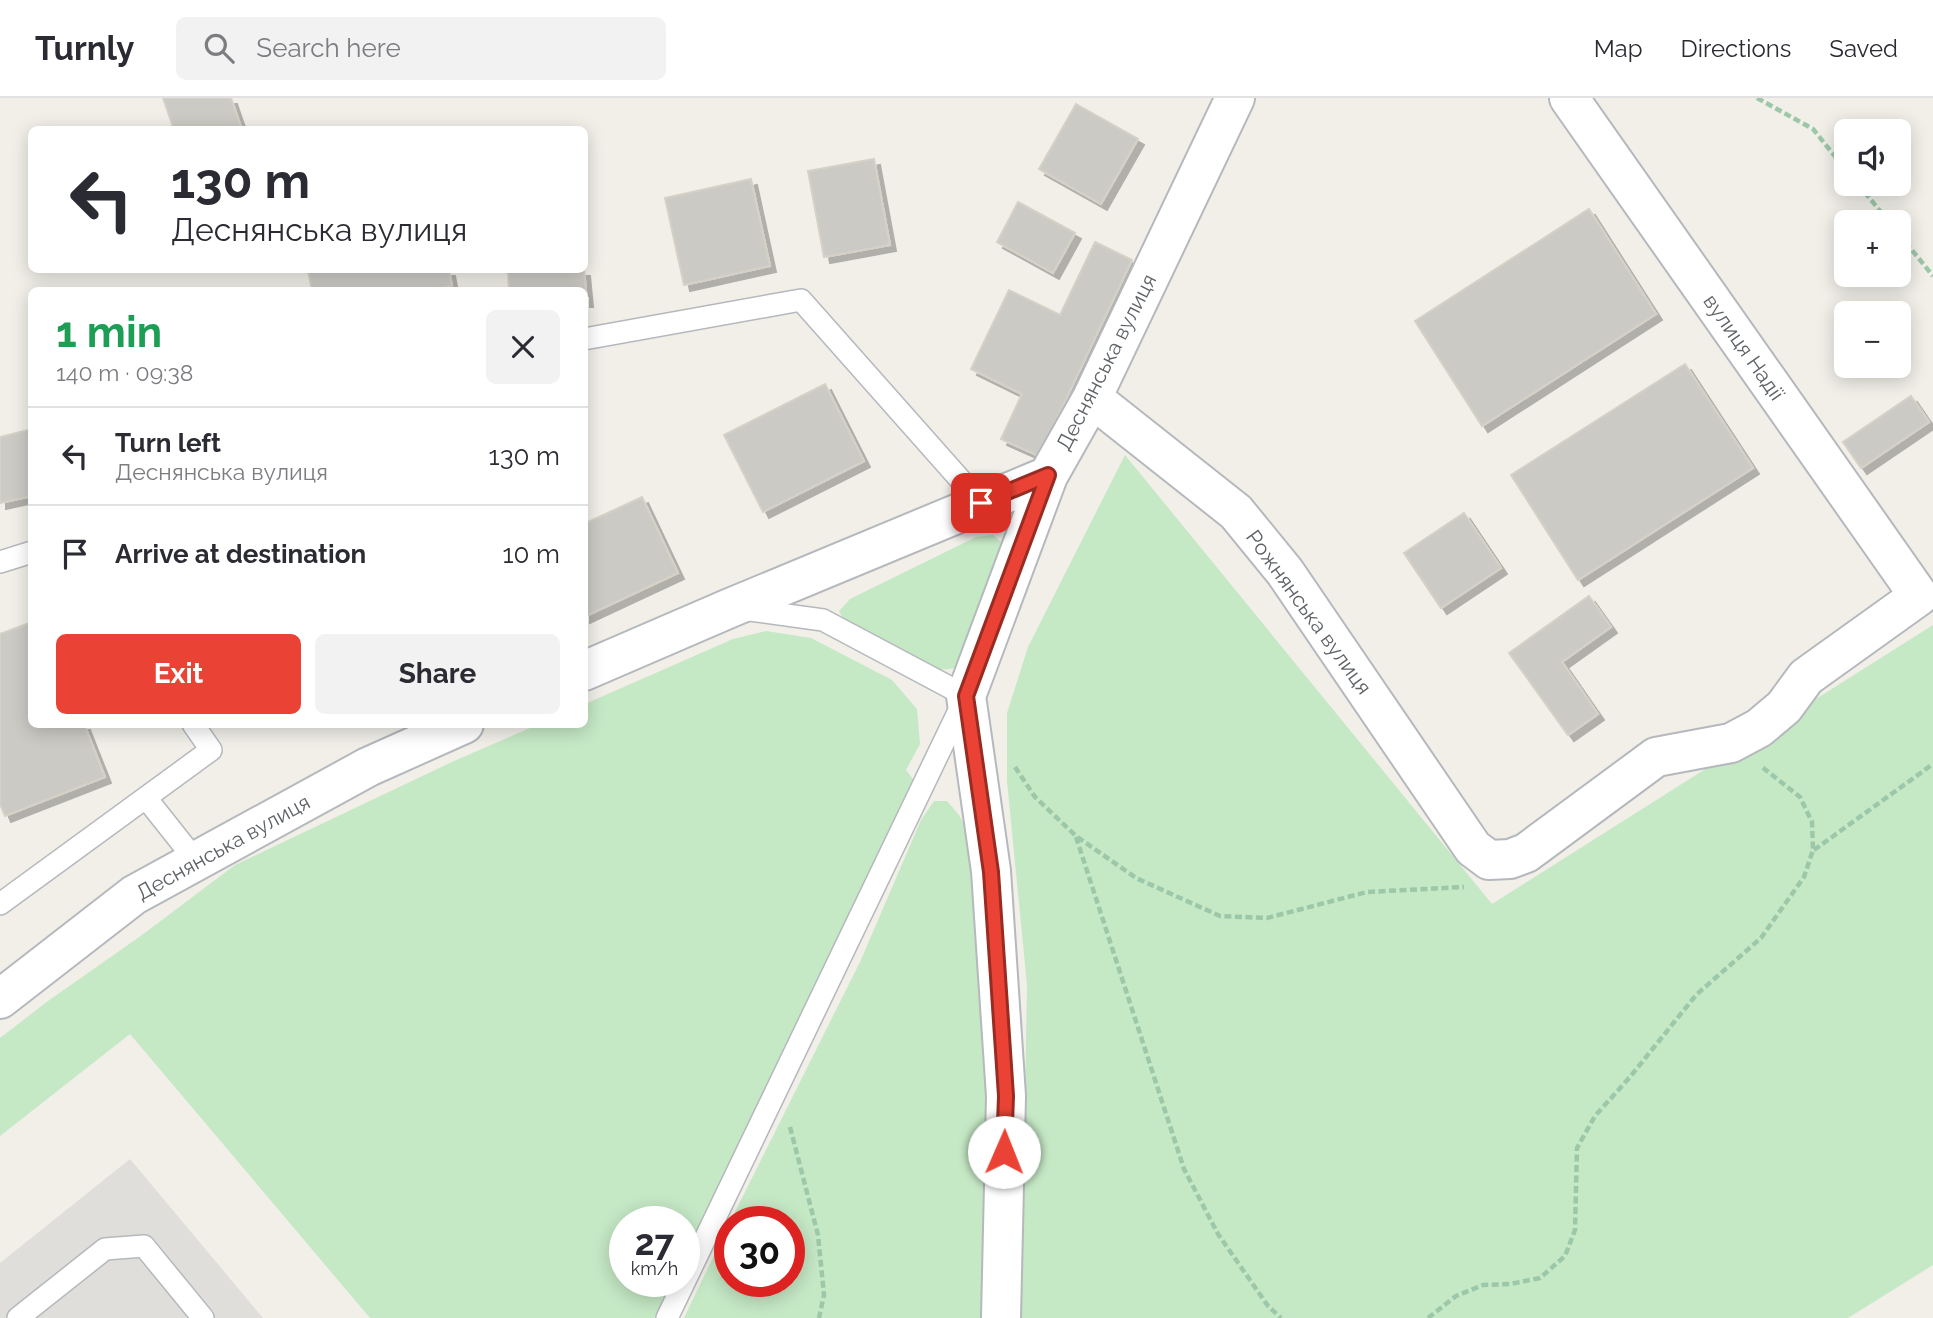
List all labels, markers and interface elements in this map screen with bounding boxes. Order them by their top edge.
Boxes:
search box [176,17,666,80]
text: Turnly [35,29,134,68]
icon: search [200,29,238,67]
text: Search here [256,33,401,63]
text: Map [1594,34,1643,63]
text: Directions [1681,34,1791,63]
text: Saved [1829,34,1898,63]
map controls [1834,119,1911,378]
button: sound [1834,119,1911,196]
text: 130 m [171,152,310,209]
icon: left [56,154,147,245]
button: + [1834,210,1911,287]
text: Деснянська вулиця [171,211,467,248]
street label: Деснянська вулиця [1051,270,1161,454]
street label: вулиця Надії [1698,289,1790,405]
button: − [1834,301,1911,378]
text: 1 min [56,308,162,357]
button: close [486,310,560,384]
text: 140 m · 09:38 [56,359,193,386]
text: Turn left [115,428,221,458]
icon: left [56,437,94,475]
text: 130 m [489,441,560,471]
text: Деснянська вулиця [115,458,328,485]
pin [951,473,1011,533]
icon: arrive [962,484,1000,522]
street label: Рожнянська вулиця [1241,525,1377,699]
icon: arrive [56,535,94,573]
text: Arrive at destination [115,539,366,569]
text: 10 m [502,539,560,569]
button: Exit [56,634,301,714]
button: Share [315,634,560,714]
street label: Деснянська вулиця [132,789,314,905]
position arrow [967,1115,1041,1189]
speed limit sign: 30 [714,1206,805,1297]
text: 27 [635,1222,674,1263]
text: km/h [631,1258,678,1279]

